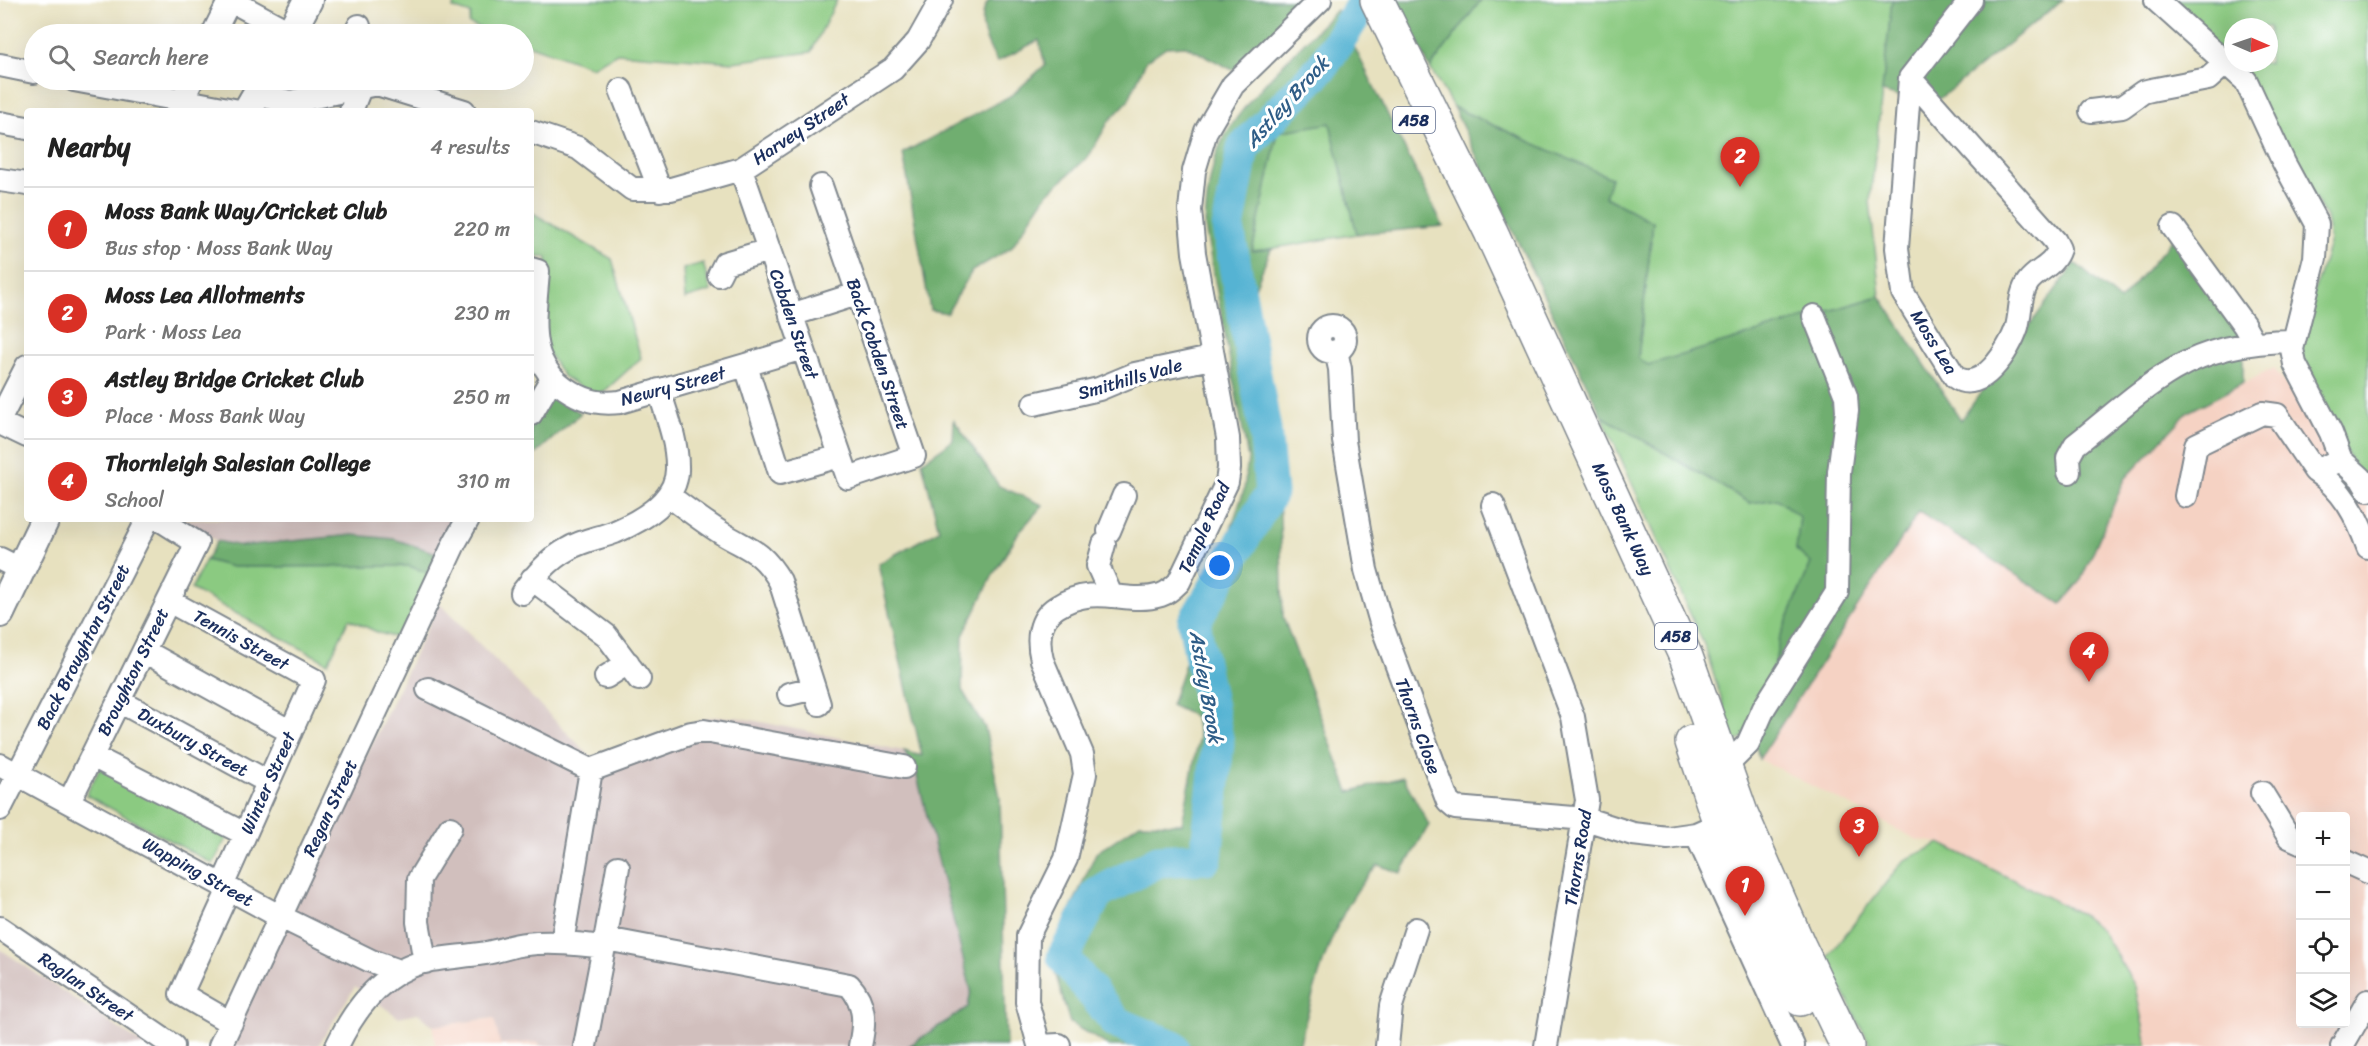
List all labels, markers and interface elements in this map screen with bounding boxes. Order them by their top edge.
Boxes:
north arrow [2224,18,2278,72]
search box [24,24,534,90]
text: Search here [93,38,209,77]
icon: search [45,41,78,74]
water label: Astley Brook [1235,47,1339,157]
street label: Harvey Street [745,84,857,174]
road number: A58 [1393,107,1435,133]
text: Nearby [48,124,130,170]
text: 4 results [430,130,510,165]
pin: 2 [1720,138,1760,187]
text: Moss Bank Way/Cricket Club [105,192,387,231]
text: 1 [63,212,72,247]
text: 220 m [454,212,510,247]
text: Bus stop · Moss Bank Way [105,231,333,266]
street label: Cobden Street [760,264,828,384]
street label: Back Cobden Street [837,274,919,434]
text: Moss Lea Allotments [105,276,304,315]
text: 2 [62,296,73,331]
text: 230 m [454,296,510,331]
street label: Moss Lea [1901,303,1967,381]
text: Park · Moss Lea [105,315,241,350]
street label: Smithills Vale [1074,349,1186,409]
street label: Newry Street [617,356,730,415]
text: Astley Bridge Cricket Club [105,360,364,399]
text: 3 [62,380,73,415]
text: 250 m [453,380,510,415]
text: Place · Moss Bank Way [105,399,305,434]
text: Thornleigh Salesian College [105,444,371,483]
street label: Moss Bank Way [1583,457,1664,582]
text: 4 [61,464,74,499]
text: 310 m [457,464,510,499]
street label: Temple Road [1169,475,1240,579]
text: School [105,483,164,518]
your location [1205,551,1234,580]
street label: Back Broughton Street [32,561,134,733]
street label: Tennis Street [187,600,296,680]
street label: Broughton Street [93,605,173,739]
road number: A58 [1655,623,1697,649]
water label: Astley Brook [1179,627,1233,748]
pin: 4 [2070,632,2108,682]
street label: Thorns Close [1386,673,1450,779]
street label: Duxbury Street [131,698,255,786]
street label: Winter Street [231,726,305,840]
street label: Regan Street [293,754,367,862]
street label: Thorns Road [1555,806,1602,909]
pin: 3 [1840,808,1878,857]
map controls [2296,812,2350,1028]
button: + [2296,812,2350,866]
street label: Wapping Street [136,828,260,916]
pin: 1 [1726,866,1764,916]
button: − [2296,866,2350,920]
button: locate [2296,920,2350,974]
street label: Raglan Street [32,943,141,1031]
button: layers [2296,974,2350,1028]

